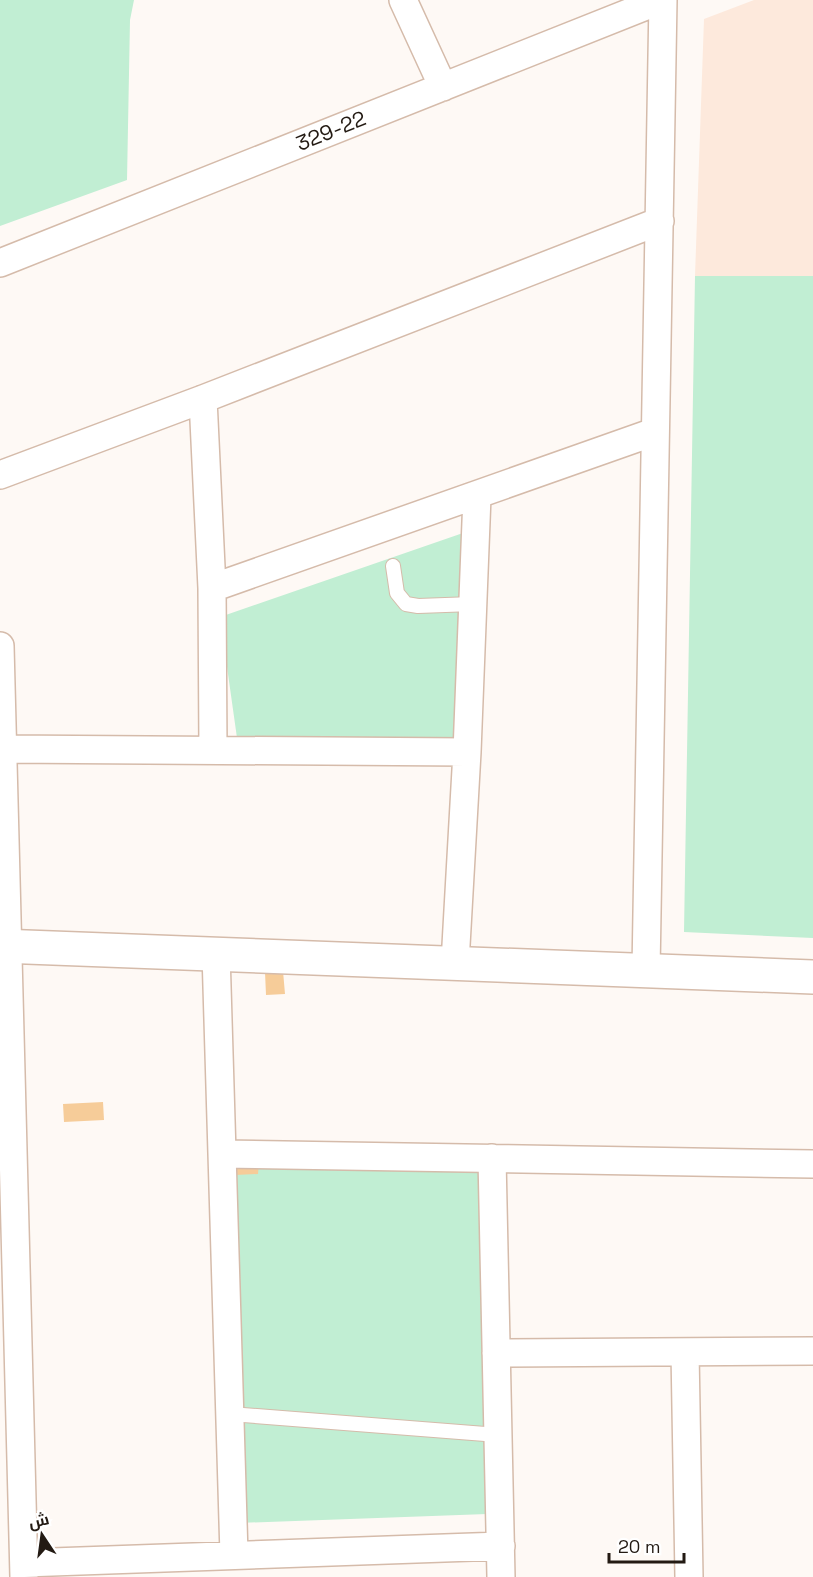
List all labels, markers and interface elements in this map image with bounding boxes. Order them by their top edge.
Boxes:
street label: 329-22 [292,104,370,157]
north arrow [12,1505,72,1565]
text: ش [26,1508,51,1533]
scale bar [609,1526,684,1564]
text: 20 m [618,1535,661,1558]

